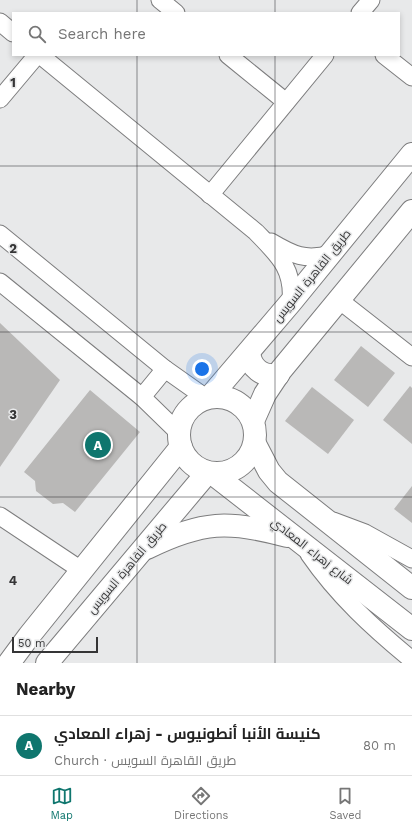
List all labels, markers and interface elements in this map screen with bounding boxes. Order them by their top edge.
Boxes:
search box [12,12,400,56]
icon: search [26,23,48,45]
text: Search here [58,25,146,43]
text: 1 [10,75,16,90]
street label: طريق القاهرة السويس [270,227,354,325]
text: 2 [9,241,17,256]
your location [192,359,212,379]
text: 3 [9,407,17,422]
pin: A [85,430,111,460]
street label: شارع زهراء المعادي [267,515,356,590]
street label: طريق القاهرة السويس [85,519,170,617]
text: 4 [9,573,18,588]
scale bar [12,635,98,654]
text: 50 m [18,637,45,650]
text: Nearby [16,679,75,699]
text: كنيسة الأنبا أنطونيوس - زهراء المعادي [54,725,321,743]
text: A [25,738,33,753]
text: 80 m [363,738,396,753]
text: Church · طريق القاهرة السويس [54,753,236,768]
tab: Map [51,785,73,822]
tab: Directions [174,785,228,822]
tab: Saved [329,785,361,822]

